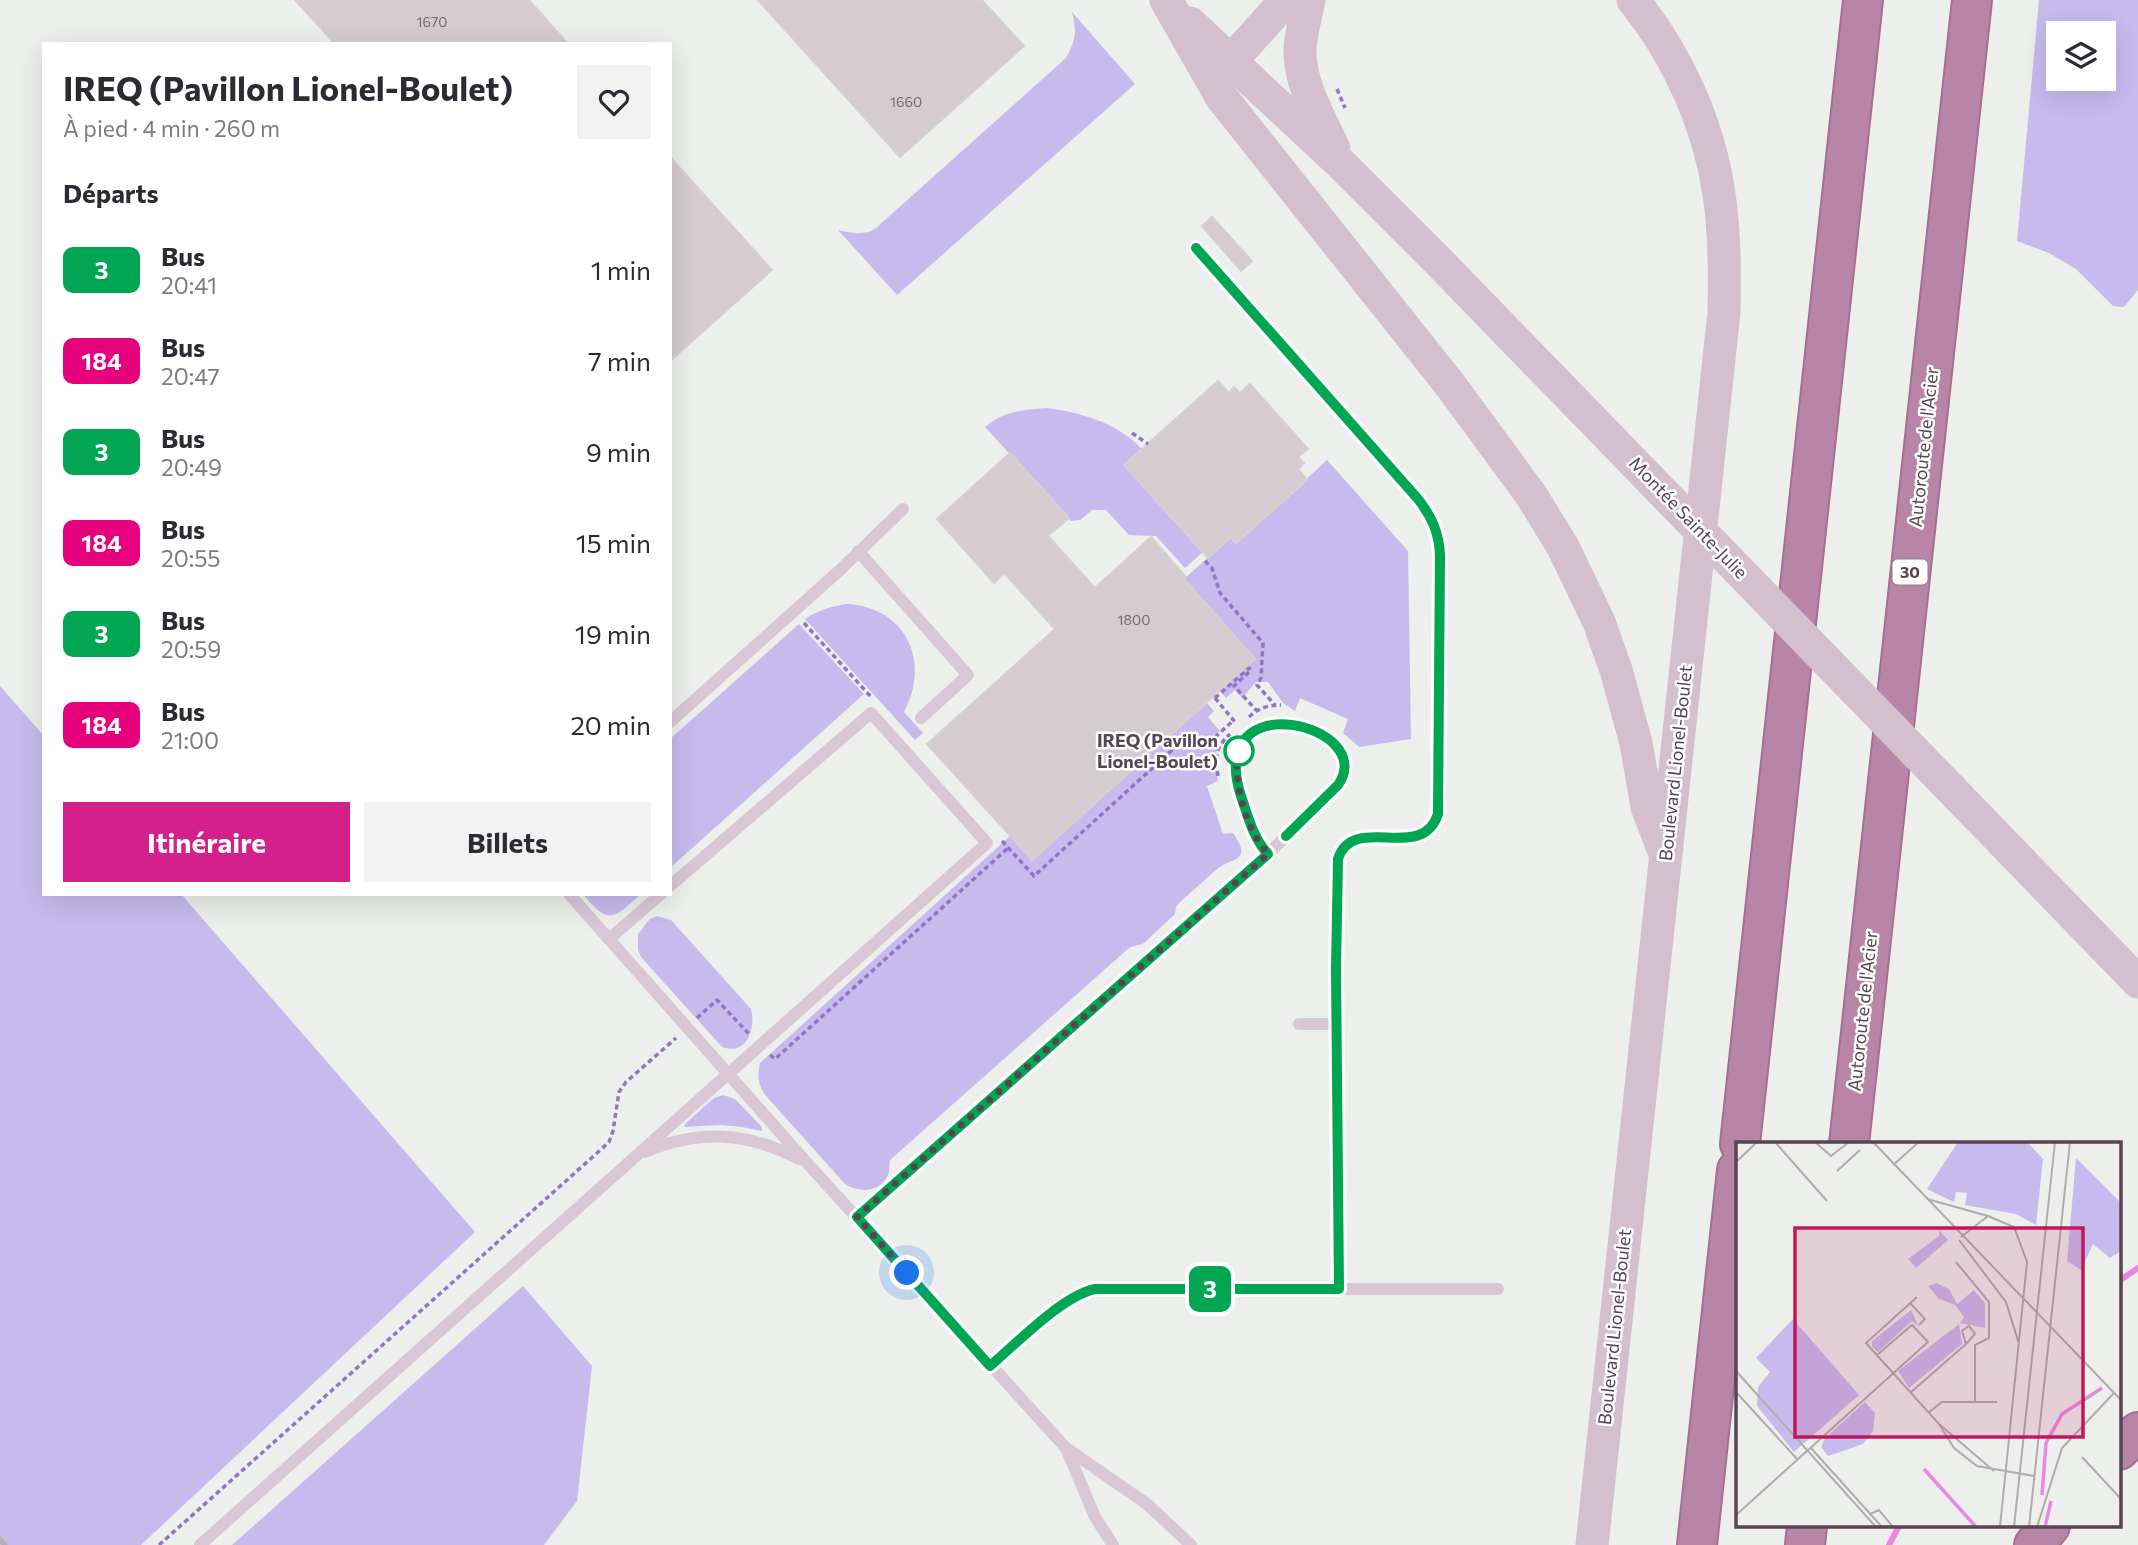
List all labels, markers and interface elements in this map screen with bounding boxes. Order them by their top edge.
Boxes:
house number: 1670 [417,13,447,30]
map controls [2046,21,2116,91]
button: layers [2046,21,2116,91]
button: heart [577,65,651,139]
text: IREQ (Pavillon Lionel-Boulet) [63,67,513,108]
house number: 1660 [890,93,922,110]
text: À pied · 4 min · 260 m [63,114,280,142]
text: Départs [63,177,159,208]
text: Bus [161,240,205,271]
text: 1 min [591,254,651,285]
text: 3 [95,255,108,284]
text: 20:41 [161,271,217,299]
text: Bus [161,331,205,362]
text: 7 min [588,345,651,376]
text: 184 [81,346,122,375]
text: 20:47 [161,362,220,390]
street label: Autoroute de l'Acier [1904,366,1942,528]
text: Bus [161,422,205,453]
text: 9 min [586,436,651,467]
text: 3 [95,437,108,466]
street label: Montée Sainte-Julie [1625,452,1753,583]
text: 20:49 [161,453,222,481]
text: Bus [161,513,205,544]
text: 15 min [576,527,651,558]
text: 184 [81,528,122,557]
text: 20:55 [161,544,221,572]
road number: 30 [1892,559,1927,584]
text: Bus [161,604,205,635]
house number: 1800 [1118,611,1150,628]
text: 19 min [575,618,651,649]
text: 3 [95,619,108,648]
text: 20:59 [161,635,221,663]
street label: Boulevard Lionel-Boulet [1654,664,1696,862]
text: Bus [161,695,205,726]
text: 20 min [570,709,651,740]
text: 184 [81,710,122,739]
text: 21:00 [161,726,219,754]
place label: IREQ (Pavillon Lionel-Boulet) [1097,729,1218,772]
marker: IREQ (Pavillon Lionel-Boulet) [1224,736,1254,766]
button: Itinéraire [63,802,350,882]
button: Billets [364,802,651,882]
street label: Autoroute de l'Acier [1843,930,1881,1092]
inset map [1736,1142,2120,1528]
street label: Boulevard Lionel-Boulet [1593,1228,1635,1426]
your location [889,1255,924,1290]
line badge: 3 [1187,1266,1233,1312]
text: 3 [1203,1274,1217,1303]

